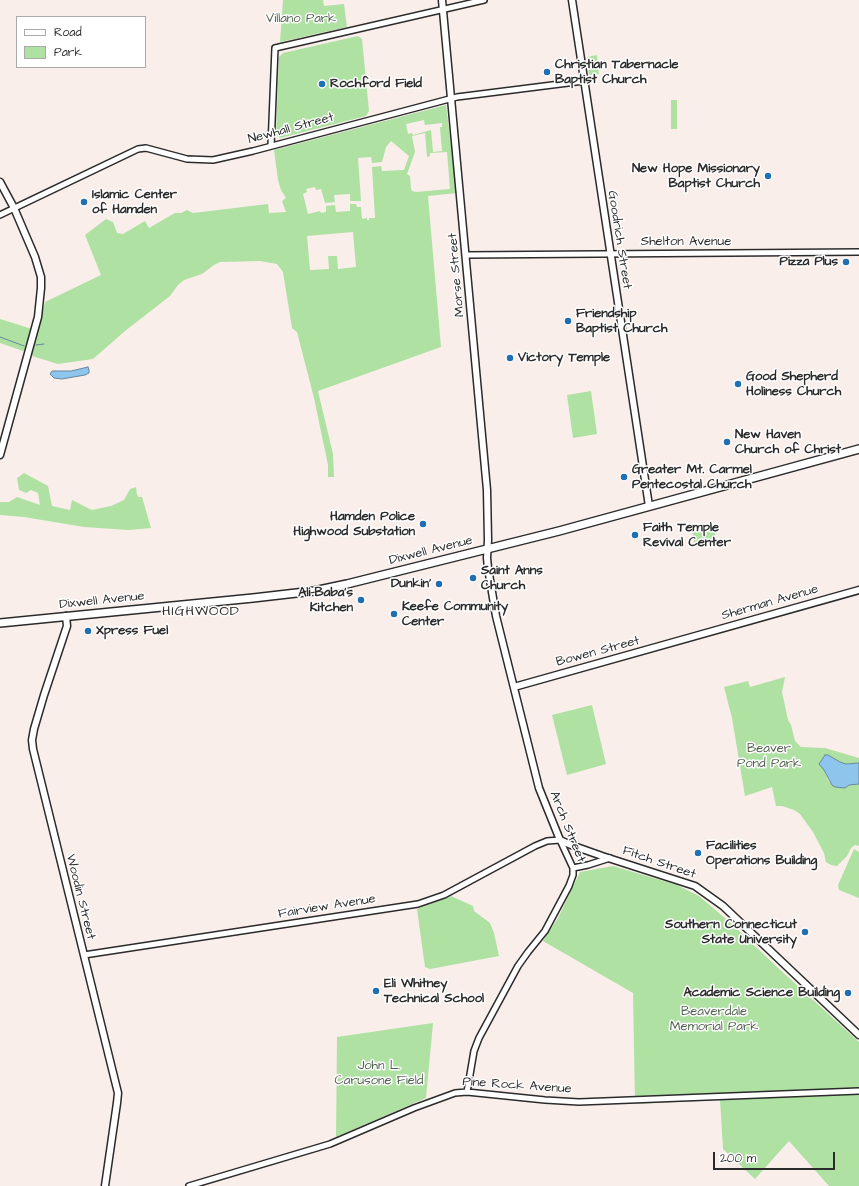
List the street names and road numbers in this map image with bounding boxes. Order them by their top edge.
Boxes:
street label: Newhall Street [246,110,336,148]
street label: Goodrich Street [604,190,634,290]
street label: Morse Street [446,232,468,318]
street label: Shelton Avenue [641,234,731,250]
street label: Dixwell Avenue [388,533,474,569]
street label: Sherman Avenue [720,582,820,624]
street label: Dixwell Avenue [59,589,145,613]
street label: Bowen Street [554,633,642,671]
street label: Arch Street [546,789,588,865]
street label: Fitch Street [620,843,698,883]
street label: Woodin Street [62,853,98,941]
street label: Fairview Avenue [277,892,377,922]
street label: Pine Rock Avenue [462,1074,572,1098]

